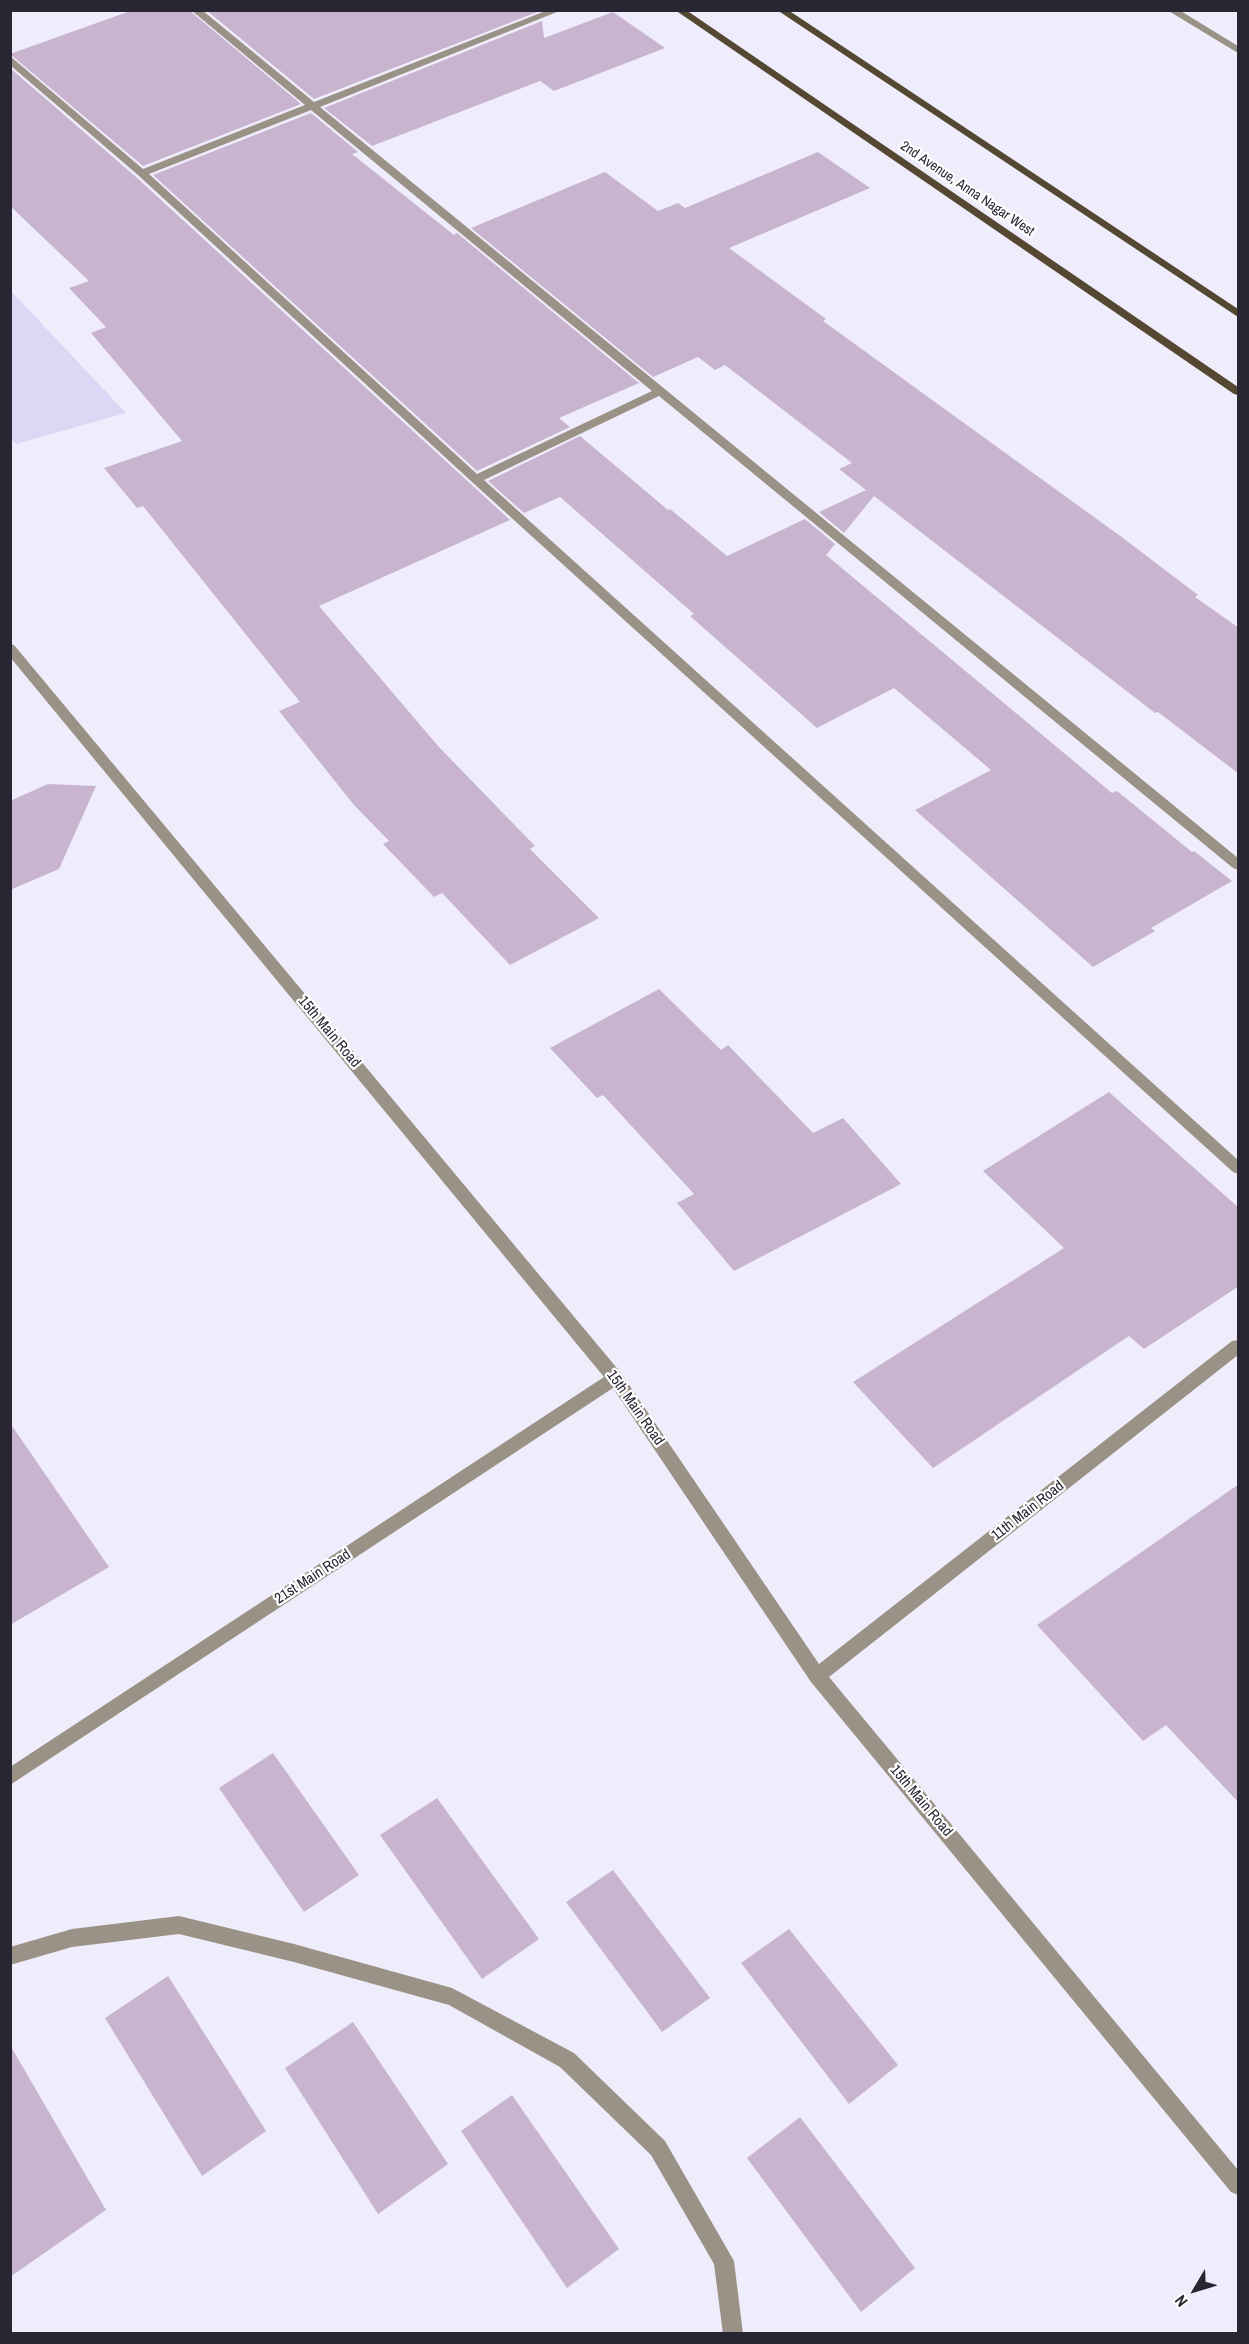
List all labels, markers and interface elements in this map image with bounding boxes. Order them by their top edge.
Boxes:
street label: 2nd Avenue, Anna Nagar West [897,138,1037,240]
street label: 15th Main Road [294,993,364,1071]
street label: 15th Main Road [603,1367,667,1449]
street label: 11th Main Road [988,1477,1068,1545]
street label: 21st Main Road [272,1546,354,1608]
street label: 15th Main Road [886,1762,956,1840]
north arrow [1165,2260,1225,2320]
text: N [1169,2291,1192,2312]

